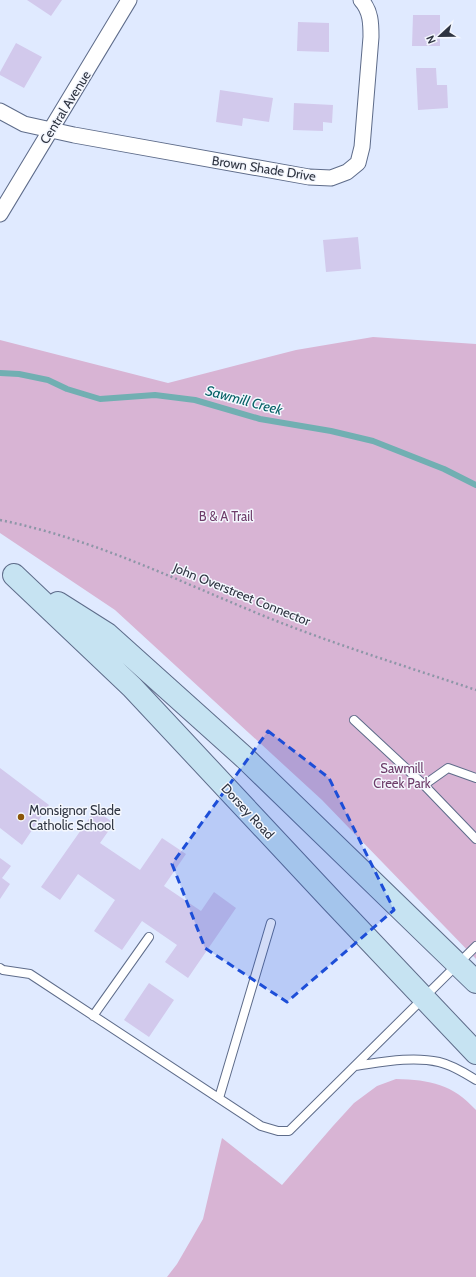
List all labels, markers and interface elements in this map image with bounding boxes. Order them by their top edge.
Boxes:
north arrow [420,16,460,56]
text: N [423,34,439,46]
street label: Central Avenue [36,67,94,147]
street label: Brown Shade Drive [211,152,317,184]
water label: Sawmill Creek [204,381,285,419]
park label: B & A Trail [199,508,253,524]
street label: John Overstreet Connector [170,559,314,629]
park label: Sawmill Creek Park [373,760,431,791]
street label: Dorsey Road [218,780,278,842]
place label: Monsignor Slade Catholic School [29,802,121,833]
marker: Monsignor Slade Catholic School [16,812,26,822]

